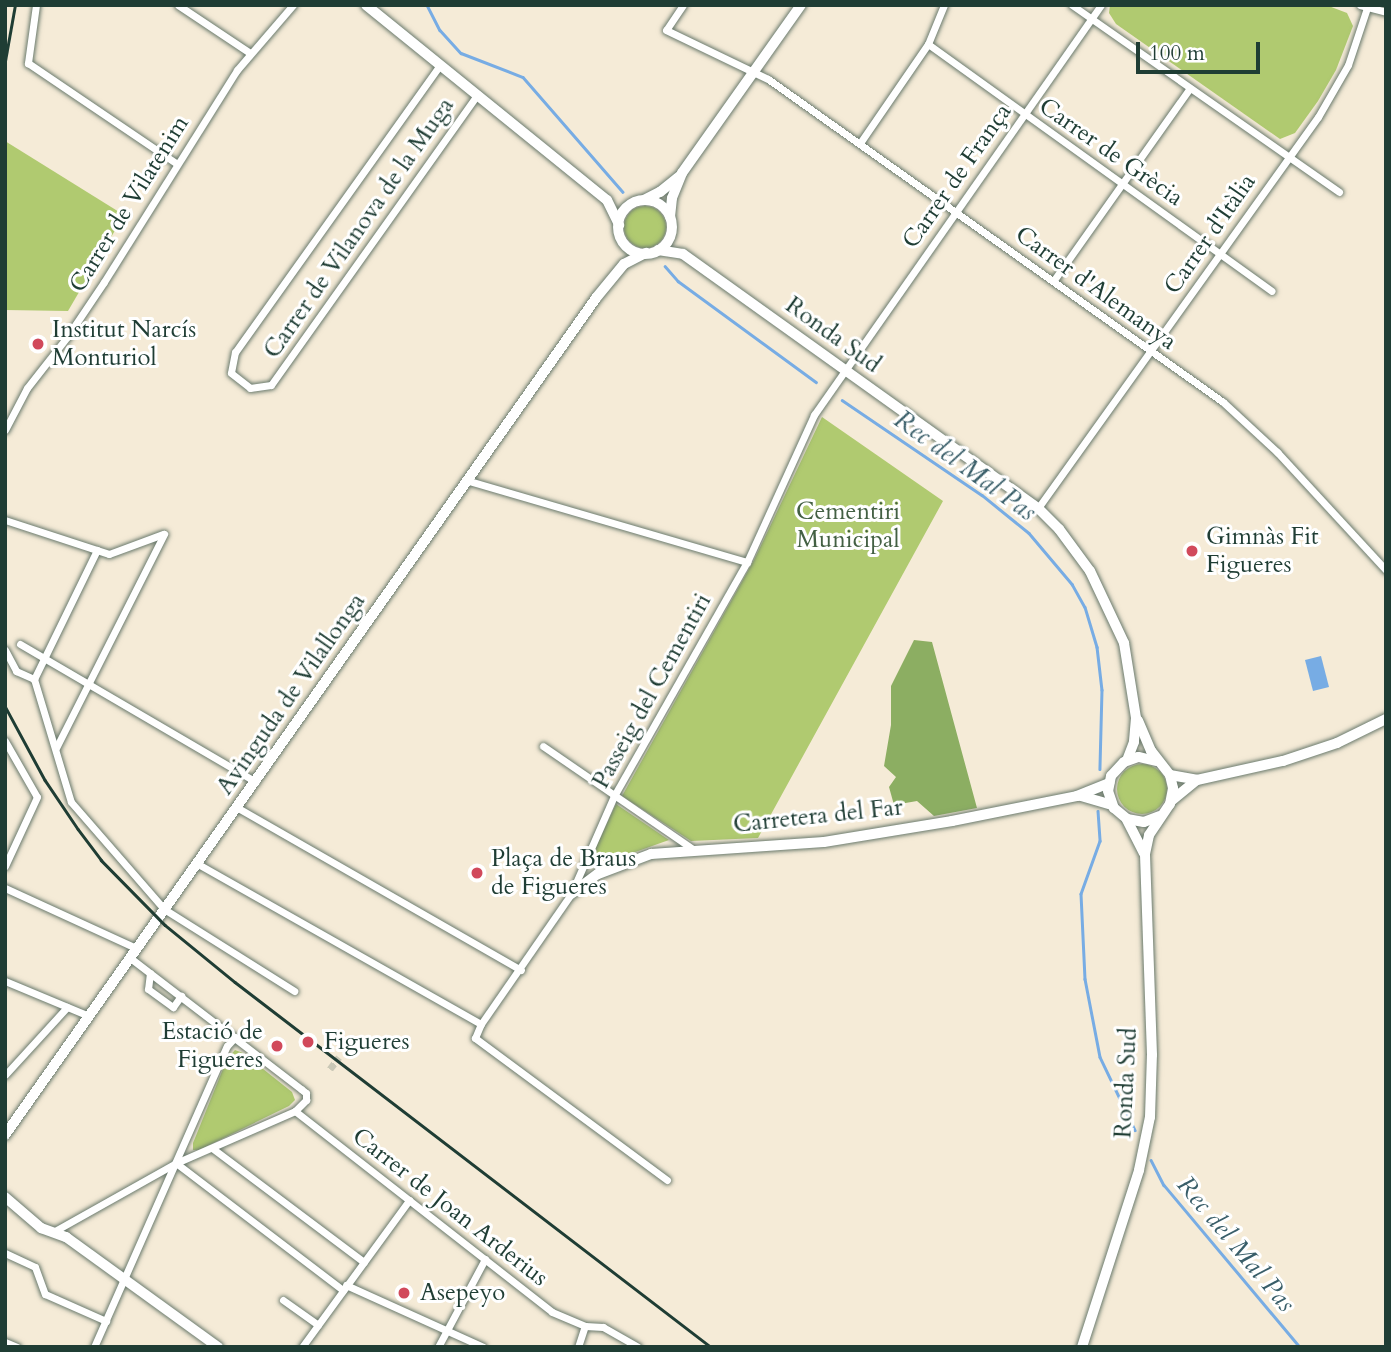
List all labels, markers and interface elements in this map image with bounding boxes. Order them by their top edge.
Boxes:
scale bar [1139,28,1263,72]
text: 100 m [1149,39,1205,68]
street label: Carrer de Vilanova de la Muga [258,92,460,364]
street label: Carrer de Grècia [1033,92,1189,212]
street label: Carrer de França [896,98,1018,254]
street label: Carrer de Vilatenim [63,111,195,297]
street label: Carrer d'Itàlia [1158,168,1262,300]
street label: Carrer d'Alemanya [1010,220,1182,356]
street label: Ronda Sud [780,291,886,379]
place label: Institut Narcís Monturiol [52,316,196,372]
marker: Institut Narcís Monturiol [30,336,46,352]
water label: Rec del Mal Pas [888,404,1042,528]
park label: Cementiri Municipal [796,498,900,554]
place label: Gimnàs Fit Figueres [1206,523,1319,579]
marker: Gimnàs Fit Figueres [1184,543,1200,559]
street label: Avinguda de Vilallonga [211,588,371,800]
street label: Passeig del Cementiri [586,589,718,793]
street label: Carretera del Far [732,793,904,839]
place label: Plaça de Braus de Figueres [491,845,636,901]
marker: Plaça de Braus de Figueres [469,865,485,881]
place label: Estació de Figueres [161,1018,263,1074]
street label: Ronda Sud [1109,1027,1143,1139]
place label: Figueres [324,1028,410,1056]
marker: Figueres [298,1032,318,1052]
marker: Estació de Figueres [269,1038,285,1054]
street label: Carrer de Joan Arderius [346,1122,554,1292]
water label: Rec del Mal Pas [1170,1170,1302,1318]
place label: Asepeyo [420,1279,505,1307]
marker: Asepeyo [394,1283,414,1303]

